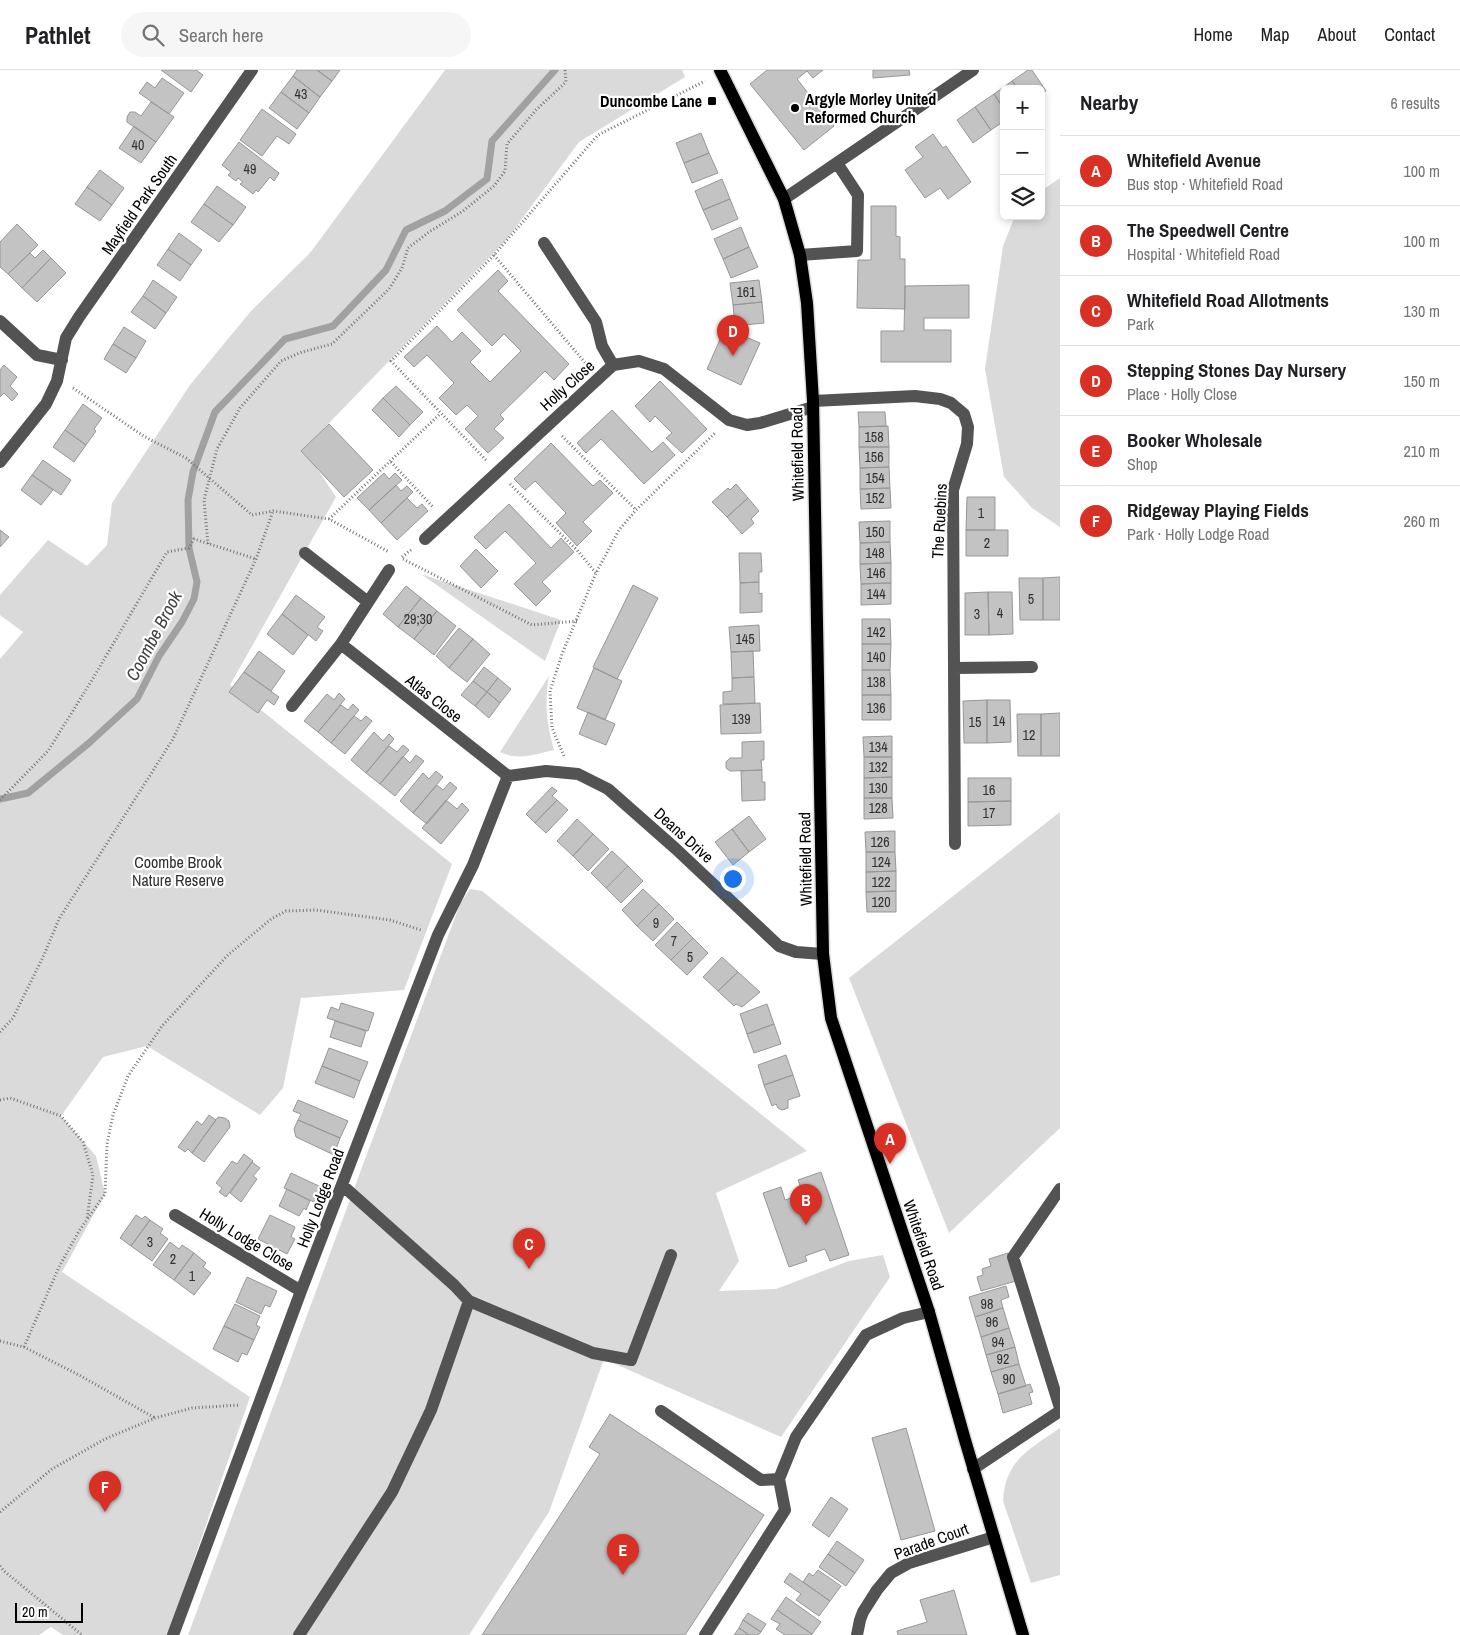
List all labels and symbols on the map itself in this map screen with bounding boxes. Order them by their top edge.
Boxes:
house number: 43 [295,85,307,103]
place label: Argyle Morley United Reformed Church [805,88,936,128]
place label: Duncombe Lane [600,90,702,112]
marker: Duncombe Lane [706,95,718,107]
marker: Argyle Morley United Reformed Church [789,102,801,114]
house number: 40 [132,136,144,154]
street label: Mayfield Park South [96,149,182,259]
house number: 49 [244,160,256,178]
house number: 161 [736,283,756,301]
pin: D [717,315,749,356]
street label: Holly Close [535,355,599,415]
street label: Whitefield Road [785,407,809,501]
house number: 158 [864,428,884,446]
house number: 156 [864,448,884,466]
house number: 154 [865,469,885,487]
street label: The Ruebins [926,483,952,559]
house number: 152 [865,489,885,507]
house number: 1 [978,504,985,522]
house number: 150 [865,523,885,541]
house number: 2 [984,534,990,552]
house number: 148 [865,544,885,562]
house number: 146 [866,564,886,582]
house number: 144 [866,585,886,603]
water label: Coombe Brook [119,586,188,685]
house number: 5 [1028,590,1034,608]
house number: 4 [997,604,1004,622]
house number: 3 [974,605,980,623]
house number: 29;30 [404,610,432,628]
house number: 142 [866,623,886,641]
house number: 145 [735,630,755,648]
house number: 140 [866,648,886,666]
street label: Atlas Close [400,668,467,727]
house number: 138 [866,673,886,691]
house number: 136 [866,699,886,717]
house number: 139 [731,710,751,728]
house number: 14 [993,712,1006,730]
house number: 15 [969,713,981,731]
house number: 12 [1023,726,1035,744]
house number: 134 [868,738,888,756]
house number: 132 [868,758,888,776]
house number: 130 [868,779,888,797]
house number: 16 [983,781,995,799]
house number: 128 [868,799,888,817]
street label: Deans Drive [650,802,718,868]
house number: 17 [983,804,995,822]
street label: Whitefield Road [793,812,817,906]
house number: 126 [870,833,890,851]
park label: Coombe Brook Nature Reserve [132,851,224,891]
house number: 124 [871,853,891,871]
your location [720,866,746,892]
house number: 122 [871,873,891,891]
house number: 120 [871,893,891,911]
house number: 9 [653,914,659,932]
house number: 7 [671,932,677,950]
house number: 5 [687,948,693,966]
pin: A [874,1123,906,1164]
street label: Holly Lodge Road [291,1145,349,1251]
pin: B [790,1184,822,1225]
street label: Whitefield Road [898,1197,950,1293]
street label: Holly Lodge Close [196,1202,298,1276]
pin: C [513,1228,545,1269]
house number: 3 [147,1233,153,1251]
house number: 2 [170,1250,176,1268]
house number: 1 [189,1267,196,1285]
house number: 98 [981,1295,993,1313]
house number: 96 [986,1313,998,1331]
house number: 94 [992,1333,1005,1351]
house number: 92 [997,1350,1009,1368]
house number: 90 [1003,1370,1015,1388]
pin: F [89,1471,121,1512]
street label: Parade Court [891,1517,972,1565]
pin: E [607,1534,639,1575]
scale bar [15,1600,82,1623]

